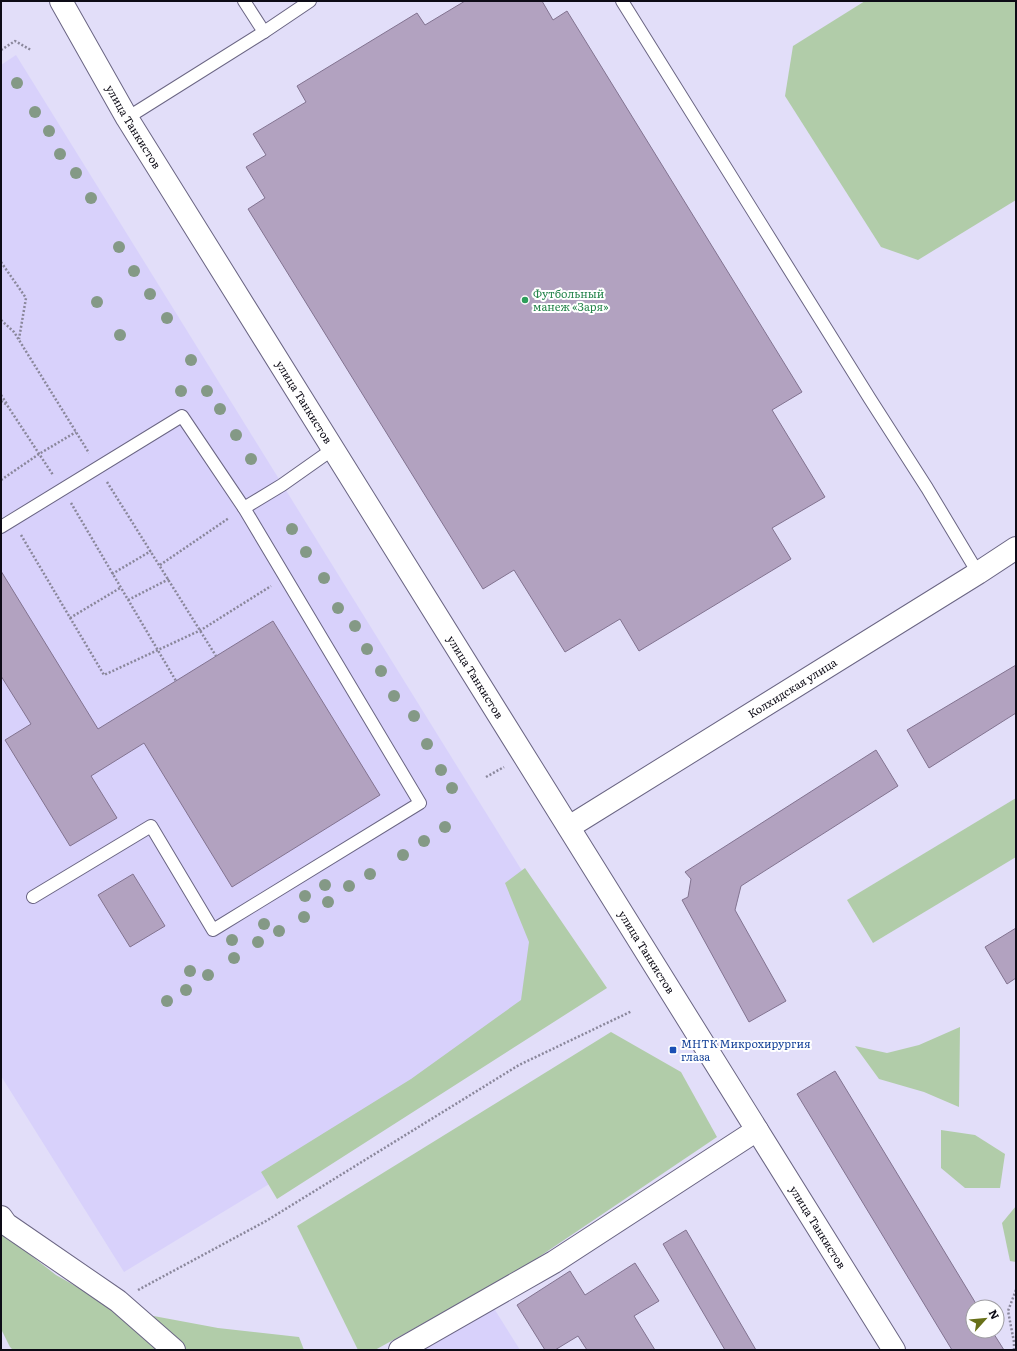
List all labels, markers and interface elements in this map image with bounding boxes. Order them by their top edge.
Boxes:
street label: улица Танкистов [103,81,165,171]
place label: Футбольный манеж «Заря» [533,285,609,314]
marker: Футбольный манеж «Заря» [520,295,530,305]
street label: улица Танкистов [273,357,337,446]
street label: улица Танкистов [444,632,508,721]
street label: Колхидская улица [744,654,840,721]
street label: улица Танкистов [615,907,679,996]
place label: МНТК Микрохирургия глаза [681,1035,811,1064]
marker: МНТК Микрохирургия глаза [668,1045,678,1055]
street label: улица Танкистов [786,1182,850,1271]
north arrow [965,1299,1005,1339]
text: N [986,1306,1004,1322]

